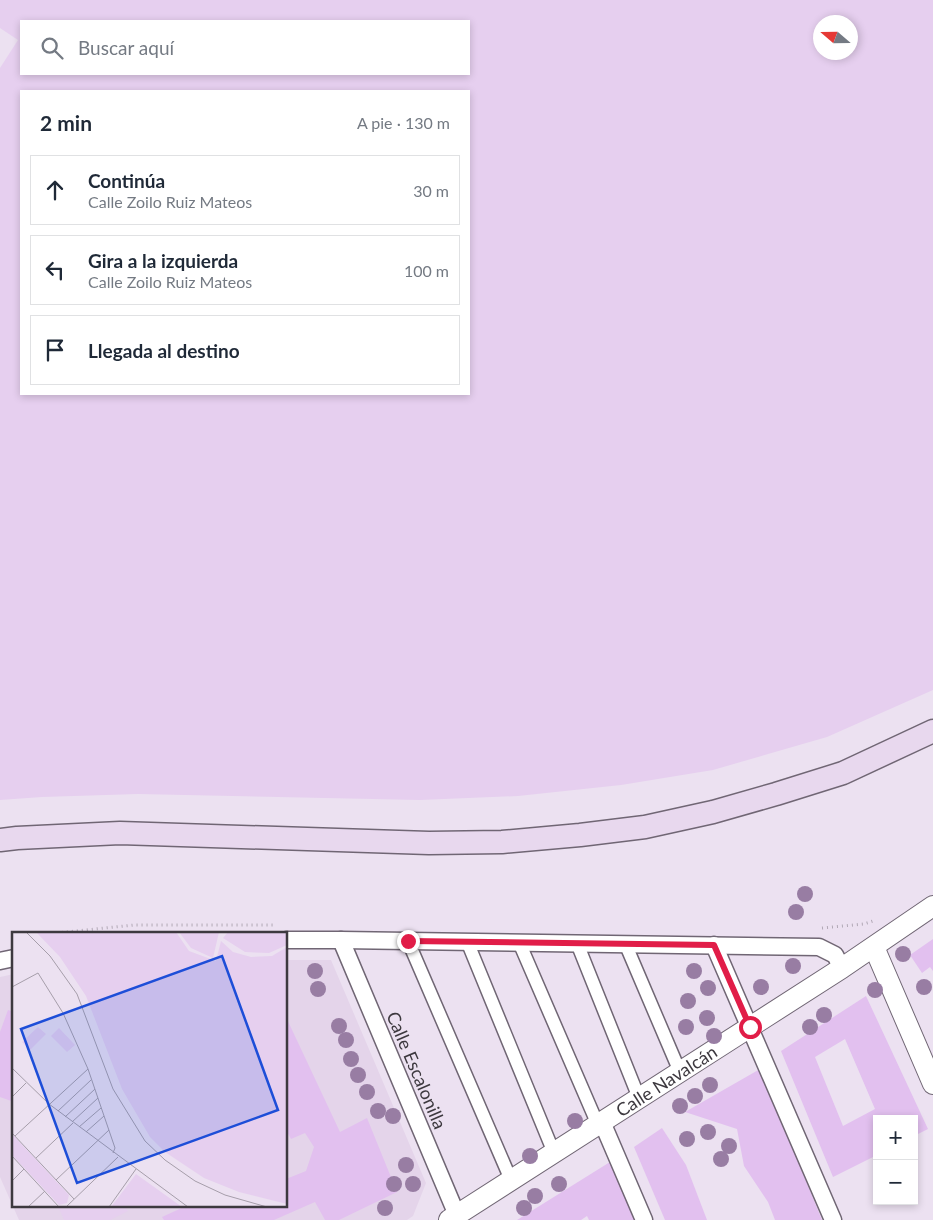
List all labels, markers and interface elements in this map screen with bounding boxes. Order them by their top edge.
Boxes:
north arrow [813,15,858,60]
search box [20,20,470,75]
icon: search [38,34,66,62]
text: Buscar aquí [78,36,174,59]
text: 2 min [40,110,92,135]
text: A pie · 130 m [357,113,450,132]
text: Continúa [88,169,165,192]
icon: ahead [41,176,69,204]
text: 30 m [413,181,449,200]
text: Calle Zoilo Ruiz Mateos [88,192,252,211]
text: Gira a la izquierda [88,249,238,272]
icon: left [41,256,69,284]
text: 100 m [404,261,449,280]
text: Calle Zoilo Ruiz Mateos [88,272,252,291]
icon: arrive [41,336,69,364]
text: Llegada al destino [88,339,240,362]
route end [397,930,420,953]
inset map [12,932,288,1208]
street label: Calle Escalonilla [382,1008,452,1132]
route start [739,1016,762,1039]
street label: Calle Navalcán [612,1040,721,1121]
map controls [873,1115,918,1205]
button: + [873,1115,918,1160]
button: − [873,1160,918,1205]

